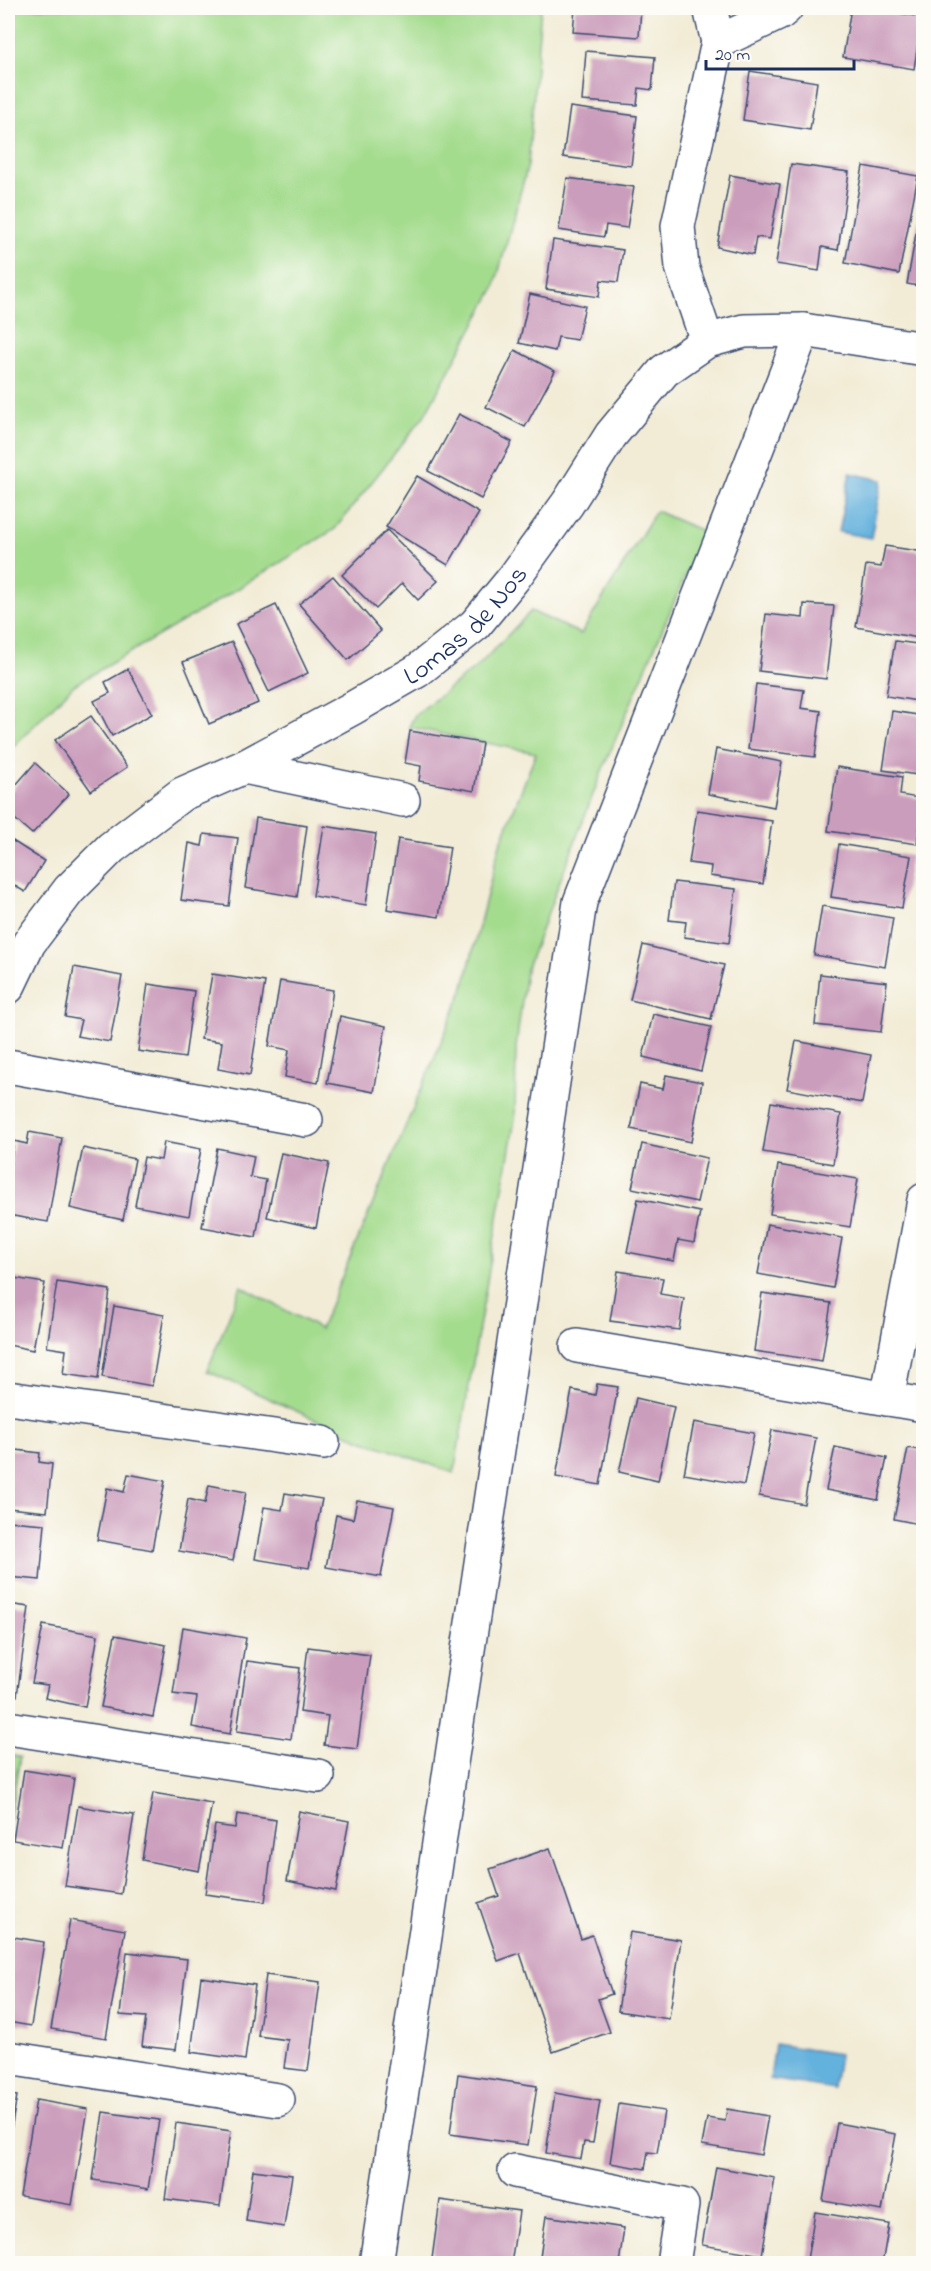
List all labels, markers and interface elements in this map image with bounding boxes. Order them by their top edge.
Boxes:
scale bar [706,33,854,71]
text: 20 m [715,43,750,69]
street label: Lomas de Nos [397,558,539,697]

